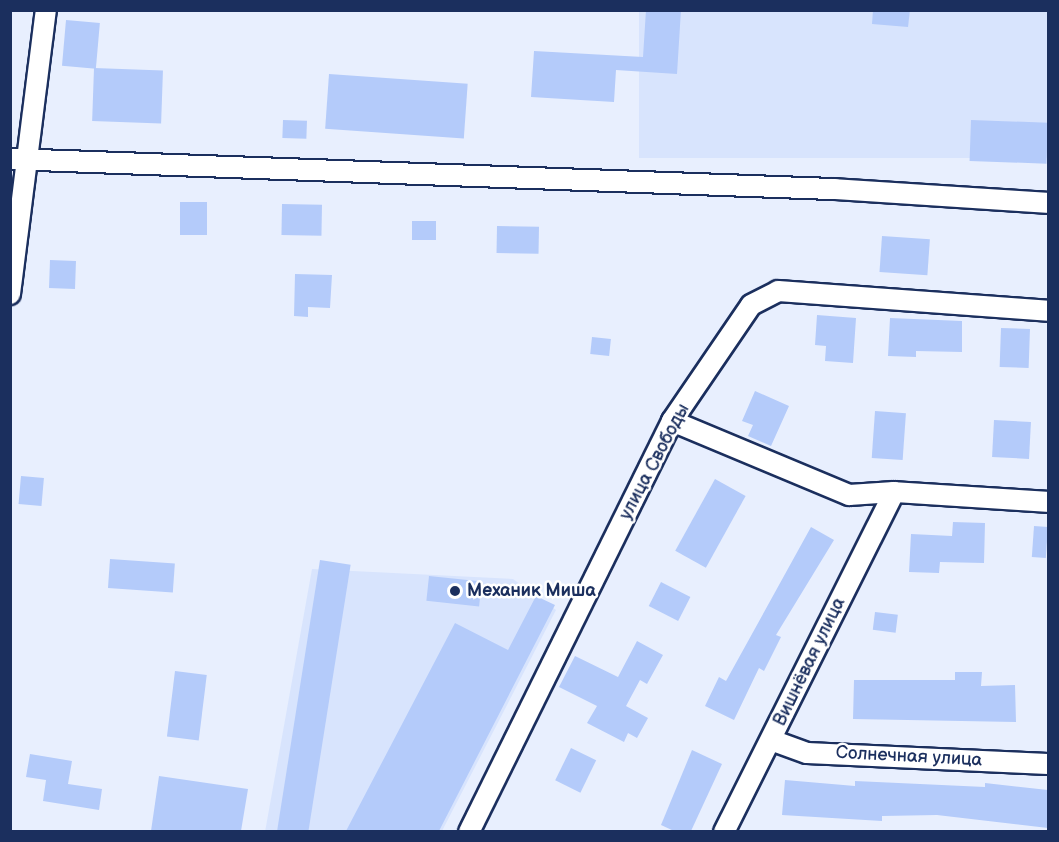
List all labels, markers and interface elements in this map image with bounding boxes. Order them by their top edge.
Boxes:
street label: улица Свободы [615,400,695,524]
place label: Механик Миша [467,580,596,602]
marker: Механик Миша [448,584,462,598]
street label: Вишнёвая улица [770,594,850,730]
street label: Солнечная улица [835,742,983,772]

